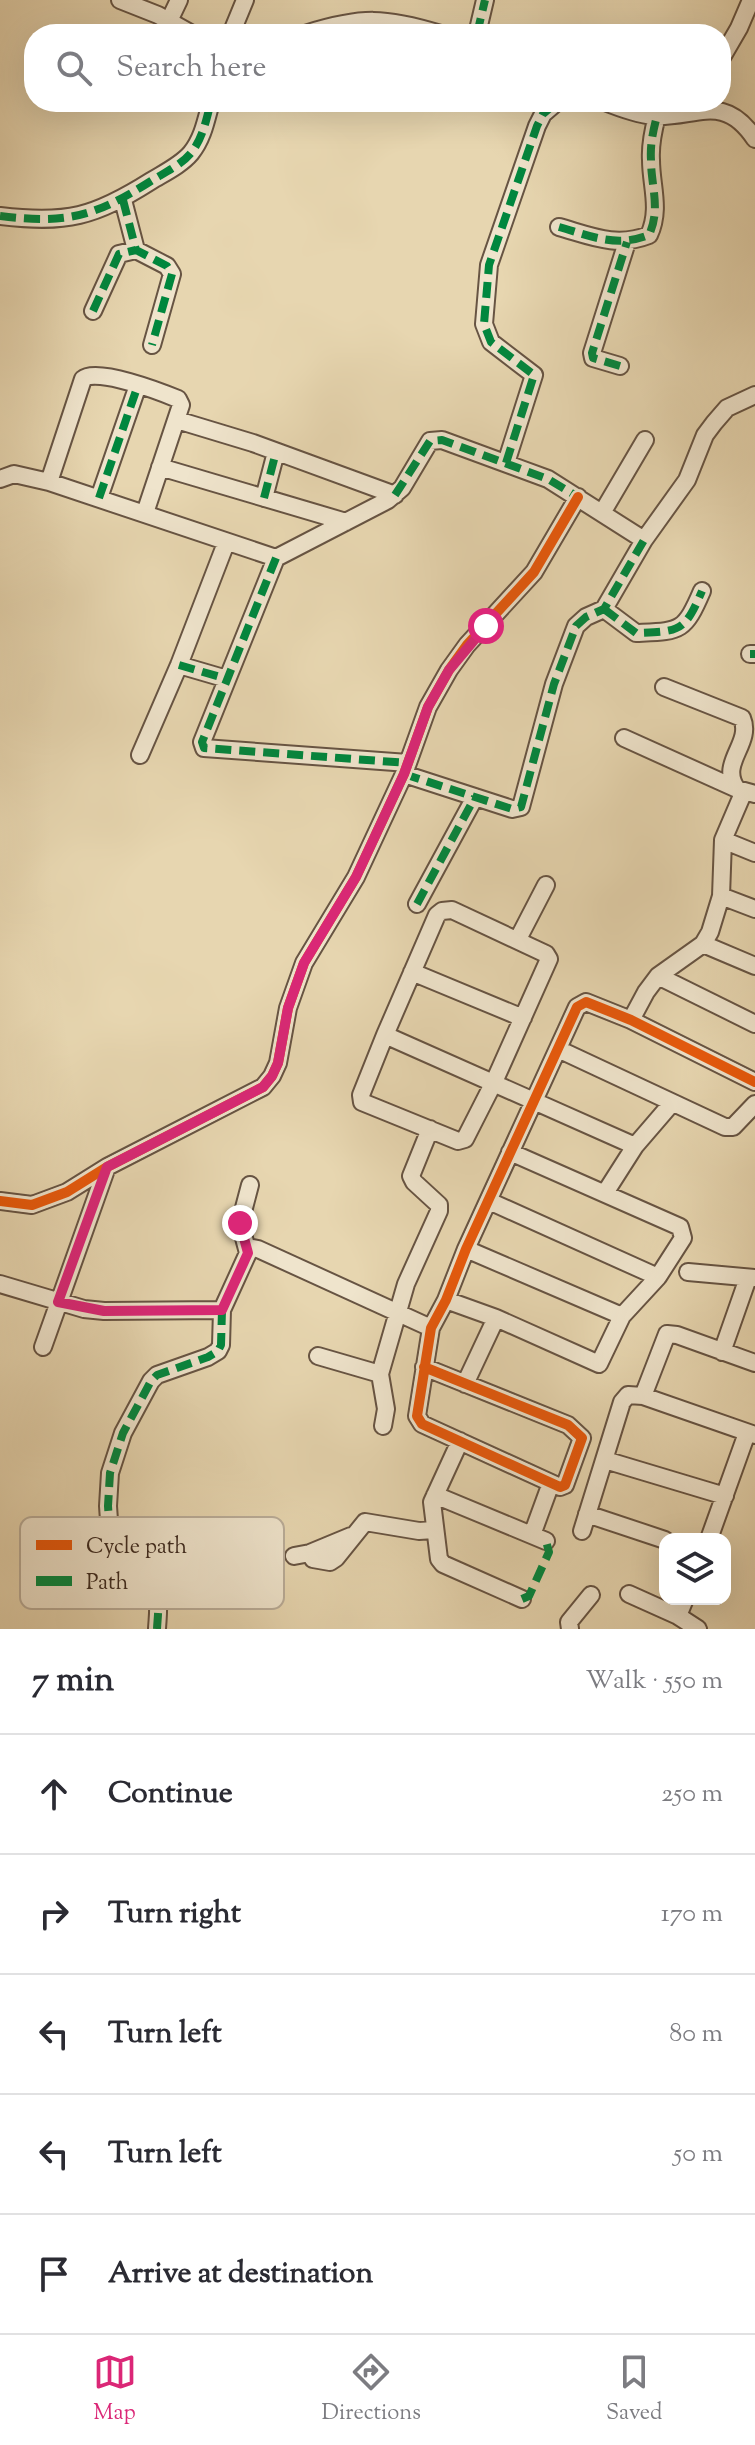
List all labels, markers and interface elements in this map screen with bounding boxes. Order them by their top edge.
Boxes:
search box [24,24,731,112]
icon: search [52,46,96,90]
text: Search here [116,47,266,90]
route start [468,608,504,644]
route end [222,1205,258,1241]
legend [20,1517,284,1609]
text: Cycle path [86,1532,187,1564]
map controls [659,1533,731,1605]
button: layers [659,1533,731,1605]
text: Path [86,1568,129,1600]
text: 7 min [32,1657,114,1706]
text: Walk · 550 m [586,1663,723,1700]
icon: ahead [32,1772,76,1816]
text: Continue [108,1773,233,1816]
text: 250 m [661,1776,723,1813]
icon: right [32,1892,76,1936]
text: Turn right [108,1893,241,1936]
text: 170 m [661,1896,723,1933]
icon: left [32,2012,76,2056]
text: Turn left [108,2013,222,2056]
text: 80 m [669,2016,723,2053]
icon: left [32,2132,76,2176]
text: Turn left [108,2133,222,2176]
text: 50 m [673,2136,723,2173]
icon: arrive [32,2252,76,2296]
text: Arrive at destination [108,2253,373,2296]
tab: Map [93,2350,137,2430]
tab: Directions [322,2350,421,2430]
tab: Saved [606,2350,662,2430]

